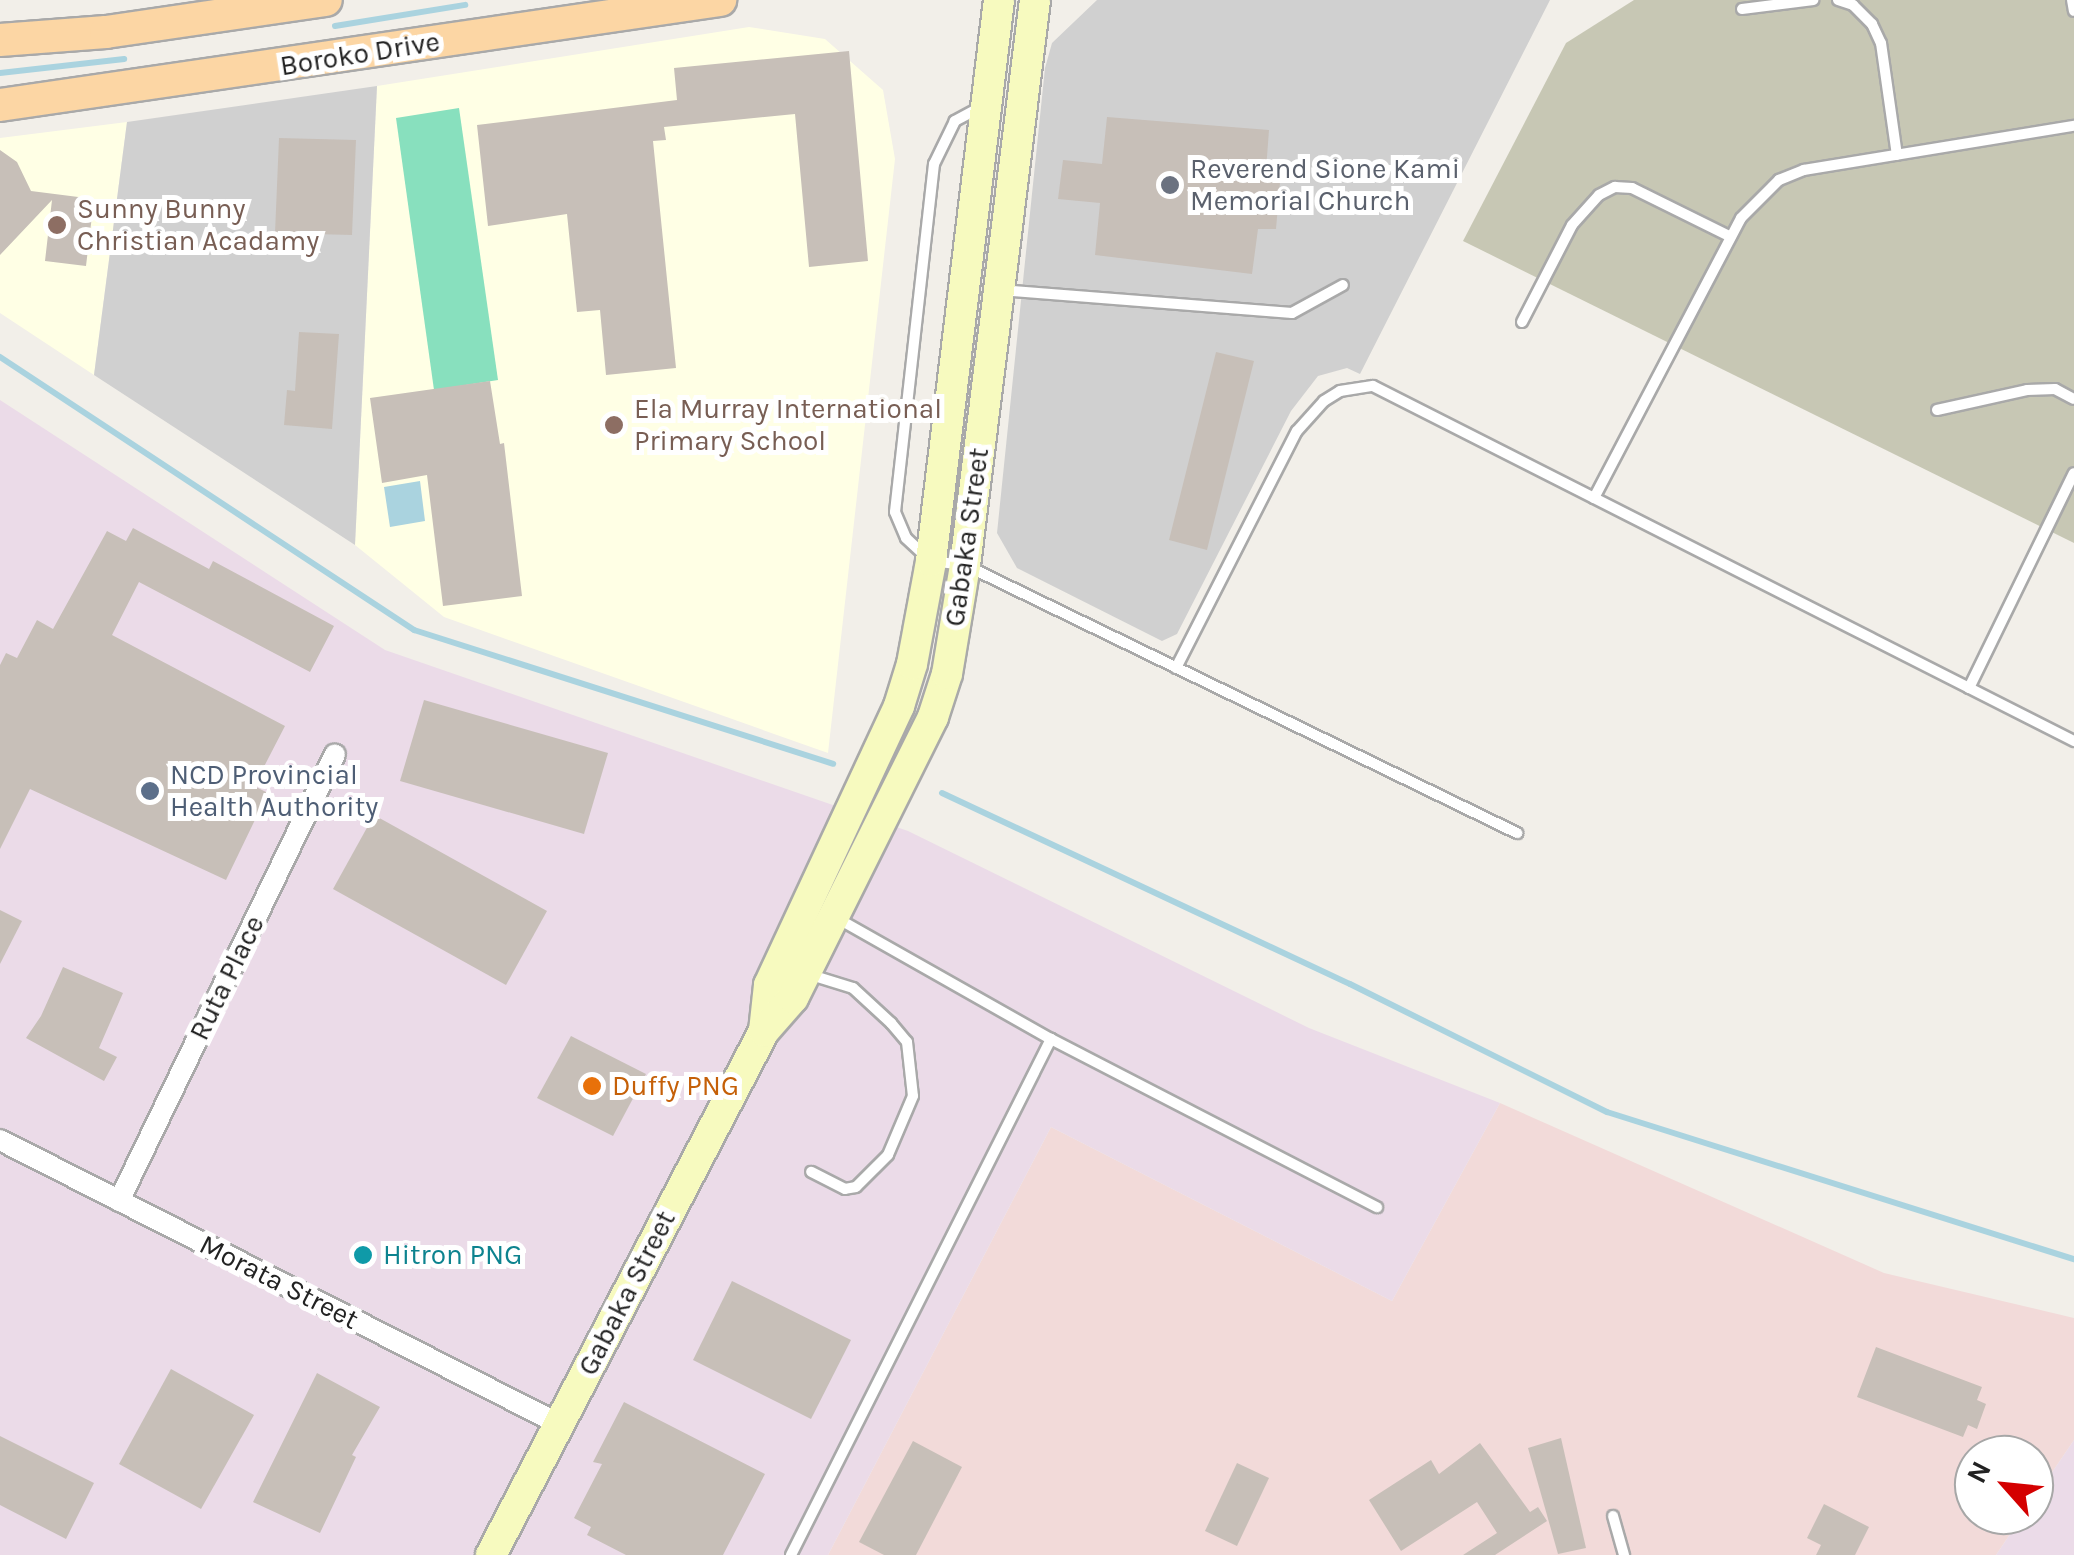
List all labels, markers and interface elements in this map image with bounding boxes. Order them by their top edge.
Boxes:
street label: Boroko Drive [278,25,442,83]
place label: Reverend Sione Kami Memorial Church [1190,152,1460,218]
marker: Reverend Sione Kami Memorial Church [1159,174,1181,196]
place label: Sunny Bunny Christian Acadamy [77,192,319,258]
marker: Sunny Bunny Christian Acadamy [46,214,68,236]
place label: Ela Murray International Primary School [634,392,942,458]
marker: Ela Murray International Primary School [603,414,625,436]
street label: Gabaka Street [938,445,996,629]
place label: NCD Provincial Health Authority [170,758,378,824]
marker: NCD Provincial Health Authority [139,780,161,802]
street label: Ruta Place [182,910,272,1046]
place label: Duffy PNG [612,1069,739,1103]
marker: Duffy PNG [581,1075,603,1097]
street label: Gabaka Street [571,1205,683,1381]
street label: Morata Street [194,1228,364,1336]
place label: Hitron PNG [383,1238,522,1272]
marker: Hitron PNG [352,1244,374,1266]
north arrow [1954,1435,2054,1535]
text: N [1959,1456,1998,1489]

